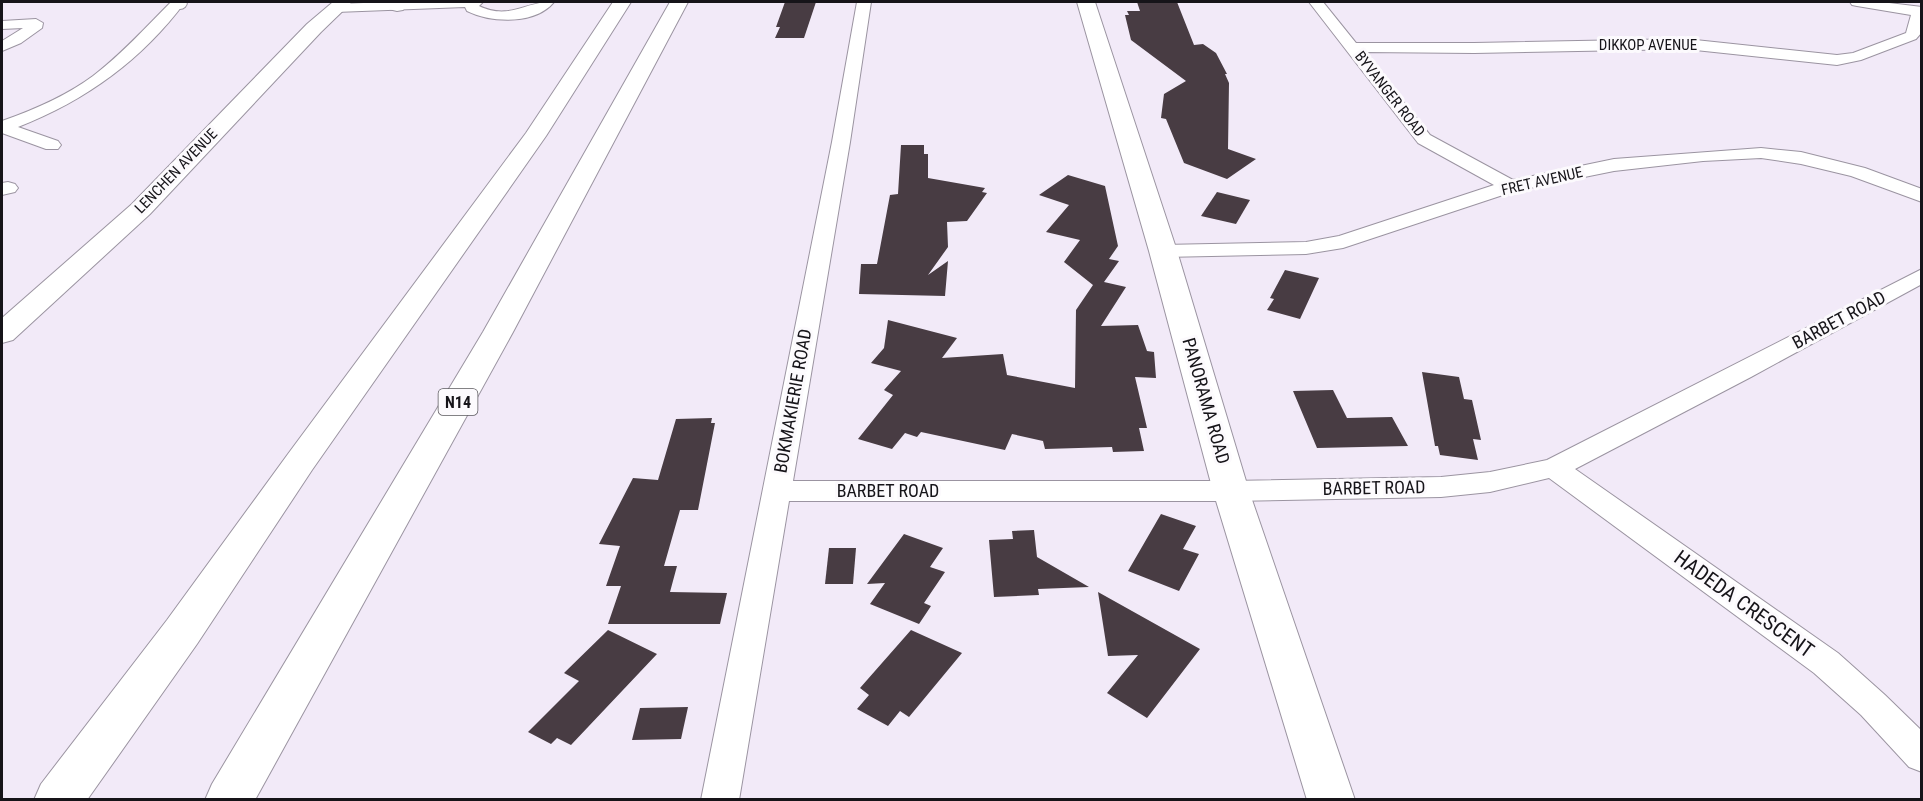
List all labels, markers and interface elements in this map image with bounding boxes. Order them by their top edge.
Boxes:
street label: DIKKOP AVENUE [1599,36,1697,54]
street label: BYVANGER ROAD [1351,48,1429,140]
street label: LENCHEN AVENUE [131,125,221,217]
street label: FRET AVENUE [1500,163,1584,199]
street label: BARBET ROAD [1788,286,1889,353]
street label: BOKMAKIERIE ROAD [770,327,816,475]
street label: PANORAMA ROAD [1178,335,1235,466]
road number: N14 [438,389,478,415]
street label: BARBET ROAD [1322,476,1426,499]
street label: BARBET ROAD [837,480,939,501]
street label: HADEDA CRESCENT [1669,545,1819,663]

